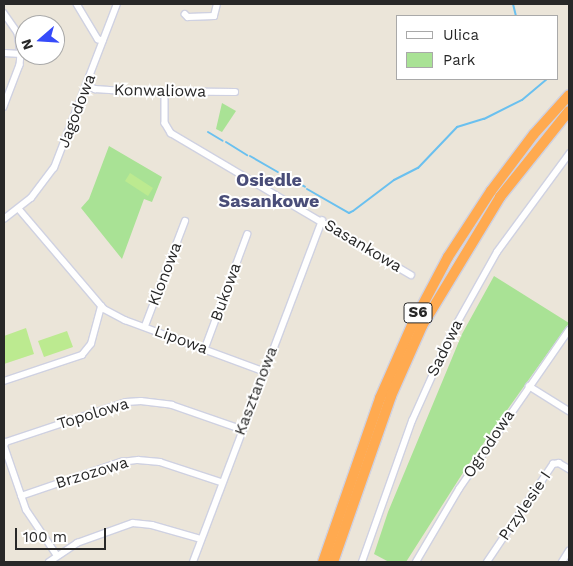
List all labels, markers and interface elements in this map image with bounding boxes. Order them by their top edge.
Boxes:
north arrow [15,15,65,65]
legend [396,15,558,80]
text: Ulica [443,26,479,44]
text: N [18,37,36,52]
text: Park [443,51,475,69]
street label: Jagodowa [54,71,100,151]
street label: Konwaliowa [114,81,206,101]
district label: Osiedle Sasankowe [219,170,319,212]
street label: Sasankowa [321,215,405,277]
street label: Klonowa [144,240,186,308]
street label: Bukowa [207,260,245,324]
road number: S6 [403,300,433,326]
street label: Sadowa [423,316,467,380]
street label: Lipowa [152,321,210,359]
street label: Kasztanowa [230,344,282,438]
street label: Topolowa [55,394,131,434]
street label: Ogrodowa [459,406,519,482]
street label: Brzozowa [53,453,131,493]
street label: Przylesie I [495,468,555,544]
scale bar [18,518,109,550]
text: 100 m [23,528,67,546]

